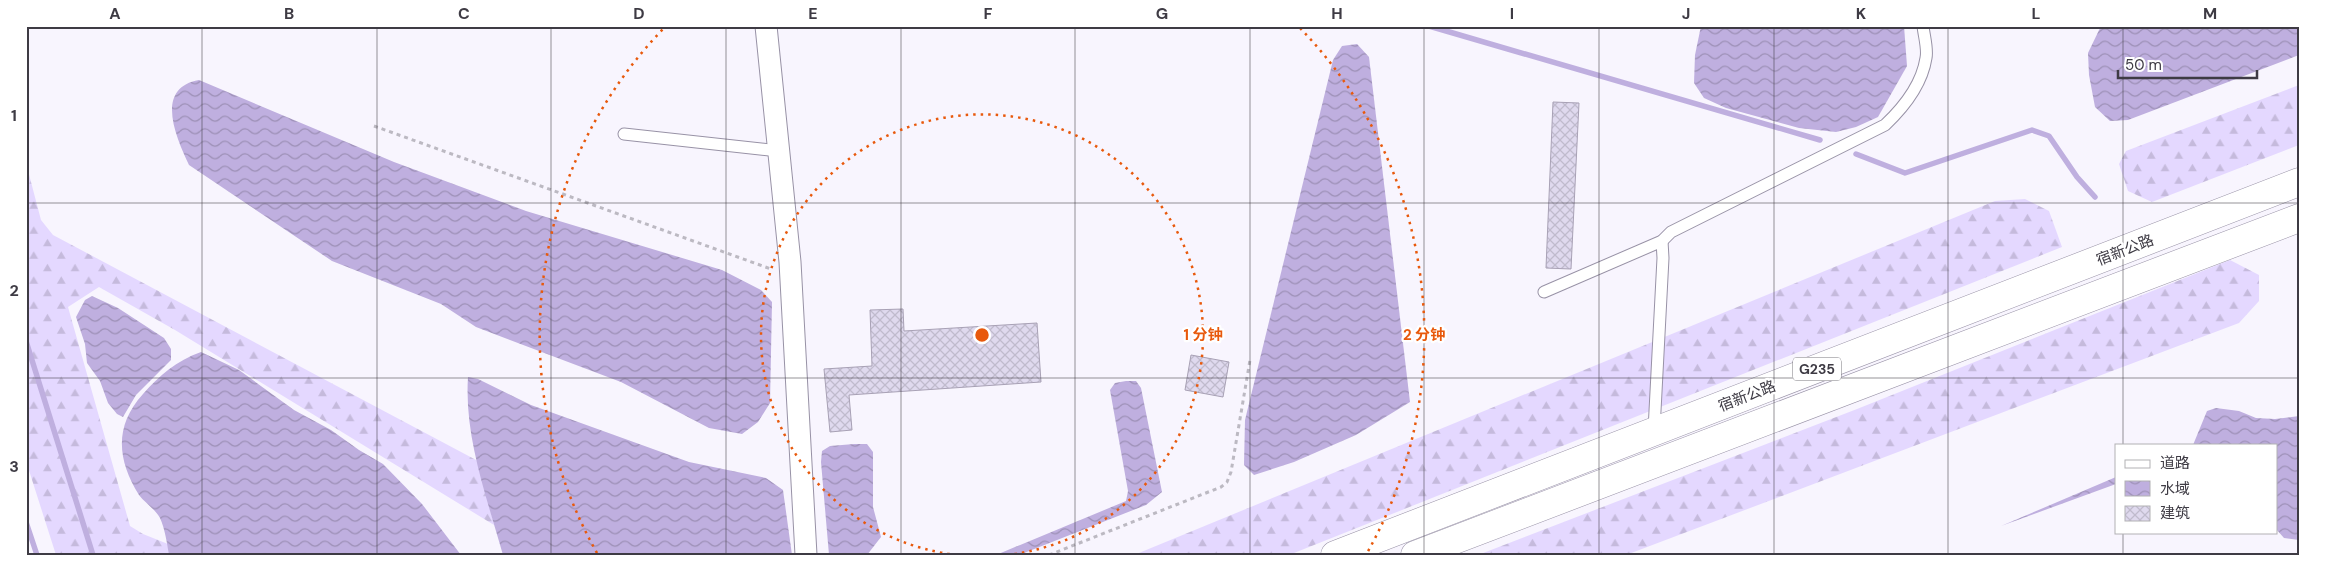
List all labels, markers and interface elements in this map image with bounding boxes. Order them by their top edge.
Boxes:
text: A [109,3,121,24]
text: B [284,3,294,24]
text: C [458,3,470,24]
text: D [633,3,645,24]
text: E [808,3,818,24]
text: F [984,3,993,24]
text: G [1156,3,1168,24]
text: H [1331,3,1343,24]
text: I [1510,3,1514,24]
text: J [1682,3,1690,24]
text: K [1856,3,1867,24]
text: L [2032,3,2041,24]
text: M [2203,3,2217,24]
scale bar [2118,48,2256,80]
text: 50 m [2125,55,2162,75]
text: 1 [11,105,17,126]
street label: 宿新公路 [2093,230,2157,270]
text: 2 [9,280,19,301]
text: 1 分钟 [1184,325,1223,345]
text: 2 分钟 [1403,325,1445,345]
centre of rings [973,326,991,344]
road number: G235 [1793,358,1841,380]
street label: 宿新公路 [1715,376,1779,416]
legend [2115,444,2278,534]
text: 道路 [2160,453,2190,473]
text: 3 [9,456,19,477]
text: 水域 [2160,479,2190,499]
text: 建筑 [2160,503,2190,523]

